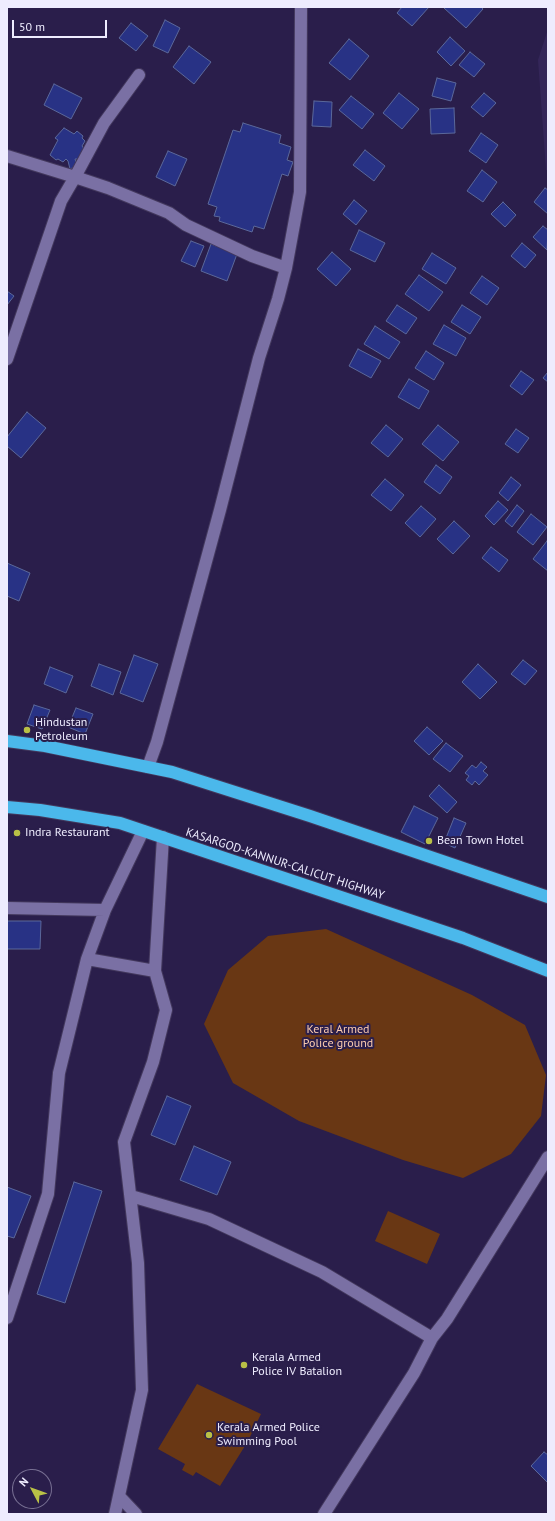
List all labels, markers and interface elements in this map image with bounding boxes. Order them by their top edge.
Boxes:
scale bar [14,12,109,38]
text: 50 m [19,19,45,34]
place label: Hindustan Petroleum [35,716,88,744]
marker: Hindustan Petroleum [22,725,32,735]
street label: KASARGOD-KANNUR-CALICUT HIGHWAY [184,825,386,903]
place label: Indra Restaurant [25,826,110,840]
marker: Indra Restaurant [12,828,22,838]
place label: Bean Town Hotel [437,834,524,848]
marker: Bean Town Hotel [424,836,434,846]
park label: Keral Armed Police ground [303,1023,373,1051]
place label: Kerala Armed Police IV Batalion [252,1351,342,1379]
marker: Kerala Armed Police IV Batalion [239,1360,249,1370]
place label: Kerala Armed Police Swimming Pool [217,1421,320,1449]
marker: Kerala Armed Police Swimming Pool [204,1430,214,1440]
north arrow [12,1469,52,1509]
text: N [16,1474,31,1489]

